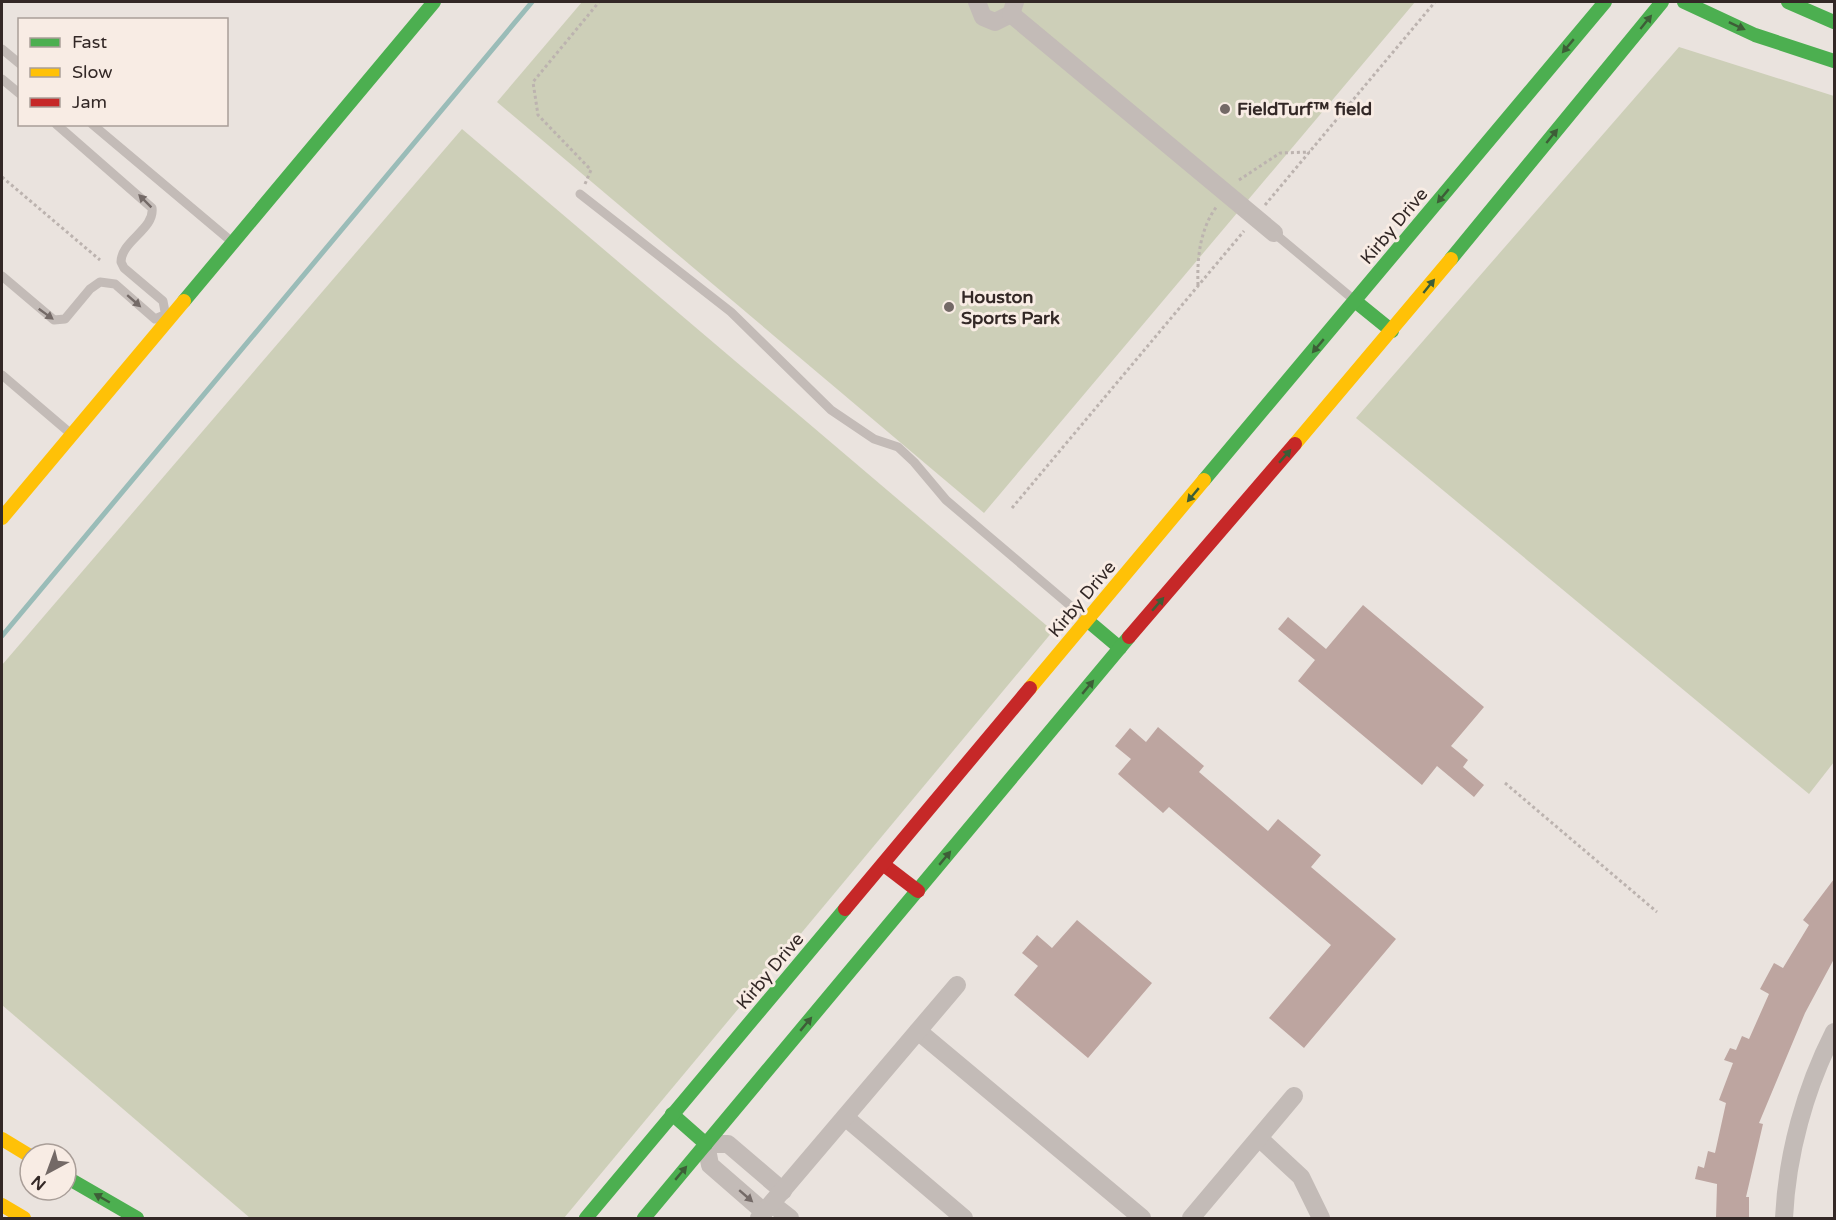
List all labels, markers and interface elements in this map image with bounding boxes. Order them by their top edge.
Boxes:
one-way arrow [1639,14,1652,30]
legend [18,18,228,126]
one-way arrow [1728,22,1745,31]
text: Fast [72,31,107,53]
one-way arrow [1561,38,1574,54]
text: Slow [72,61,113,83]
text: Jam [72,91,107,113]
place label: FieldTurf™ field [1237,98,1372,120]
marker: FieldTurf™ field [1218,102,1232,116]
one-way arrow [1546,128,1558,143]
street label: Kirby Drive [1356,183,1432,269]
one-way arrow [1436,188,1449,204]
one-way arrow [138,194,152,208]
one-way arrow [1422,278,1435,294]
place label: Houston Sports Park [961,286,1060,329]
one-way arrow [126,294,141,307]
marker: Houston Sports Park [942,300,956,314]
one-way arrow [38,308,54,320]
one-way arrow [1311,338,1324,354]
one-way arrow [1278,449,1291,464]
one-way arrow [1186,487,1199,503]
street label: Kirby Drive [1044,556,1120,642]
one-way arrow [1152,596,1165,612]
one-way arrow [1081,680,1094,695]
one-way arrow [938,851,951,866]
street label: Kirby Drive [732,928,808,1014]
one-way arrow [799,1017,812,1032]
north arrow [18,1142,78,1202]
one-way arrow [674,1166,687,1181]
text: N [27,1171,50,1194]
one-way arrow [738,1189,753,1202]
one-way arrow [94,1192,110,1203]

